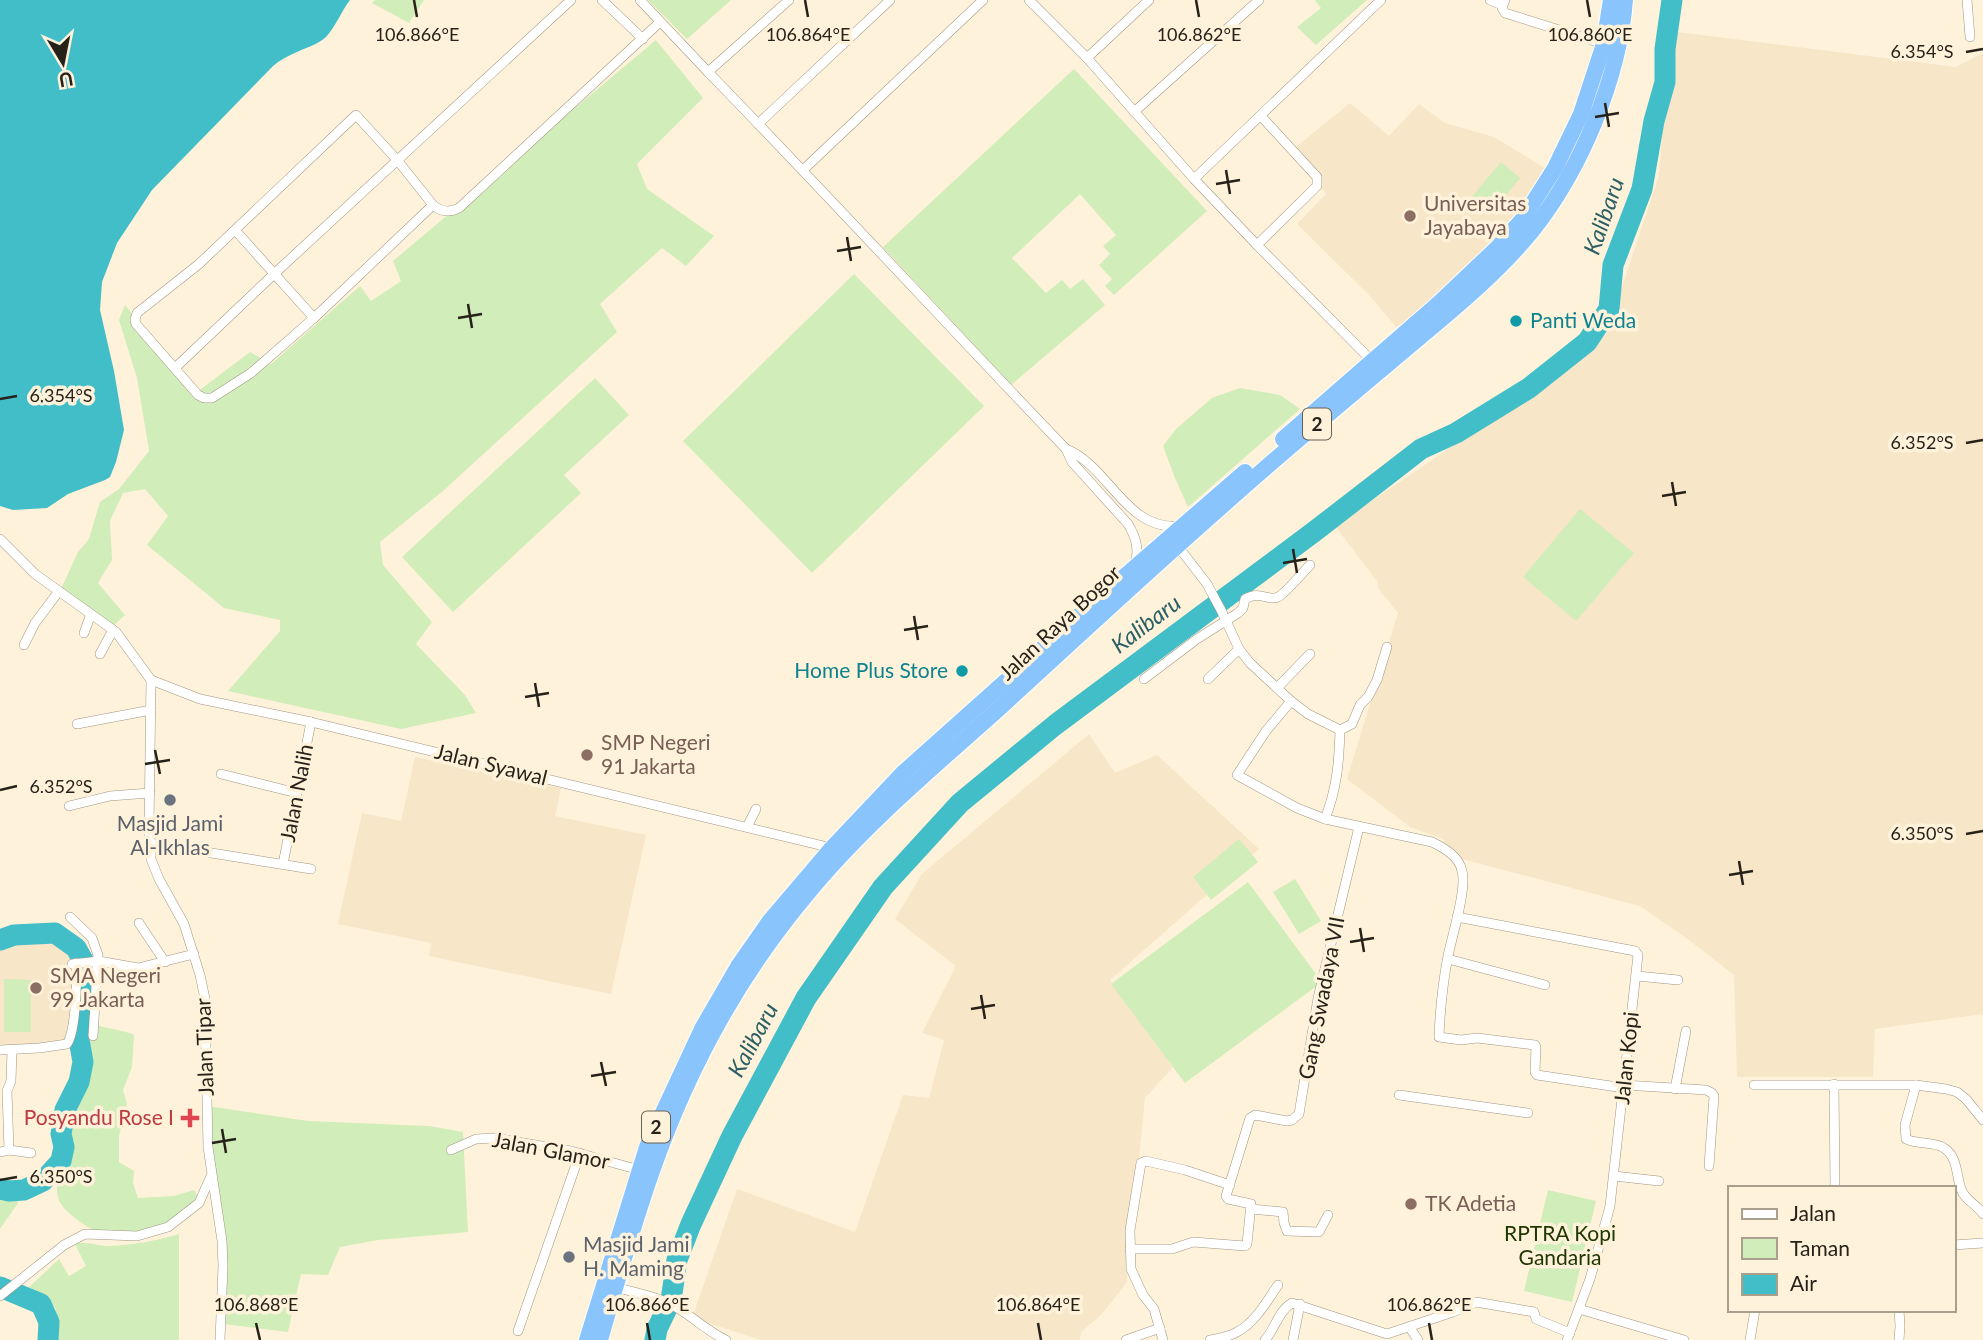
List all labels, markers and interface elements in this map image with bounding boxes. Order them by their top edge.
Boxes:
text: 106.866°E [375,23,459,45]
text: 106.864°E [766,23,850,45]
text: 106.862°E [1157,23,1241,45]
text: 106.860°E [1548,23,1632,45]
north arrow [28,28,98,98]
text: 6.354°S [1890,40,1954,62]
text: U [57,68,75,93]
water label: Kalibaru [1577,173,1629,258]
place label: Universitas Jayabaya [1424,190,1526,239]
marker: Universitas Jayabaya [1402,208,1418,224]
place label: Panti Weda [1530,307,1636,332]
marker: Panti Weda [1508,313,1524,329]
text: 6.354°S [29,384,93,406]
road number: 2 [1303,408,1331,440]
text: 6.352°S [1890,431,1954,453]
street label: Jalan Raya Bogor [993,559,1125,684]
water label: Kalibaru [1105,588,1186,658]
place label: Home Plus Store [794,657,948,682]
marker: Home Plus Store [954,663,970,679]
place label: SMP Negeri 91 Jakarta [601,729,711,778]
street label: Jalan Syawal [433,738,550,790]
street label: Jalan Nalih [274,742,317,844]
marker: SMP Negeri 91 Jakarta [579,747,595,763]
text: 6.352°S [29,775,93,797]
marker: Masjid Jami Al-Ikhlas [162,792,178,808]
place label: Masjid Jami Al-Ikhlas [117,810,223,859]
text: 6.350°S [1890,822,1954,844]
street label: Gang Swadaya VII [1292,914,1349,1081]
place label: SMA Negeri 99 Jakarta [50,962,161,1011]
marker: SMA Negeri 99 Jakarta [28,980,44,996]
street label: Jalan Tipar [189,997,218,1096]
water label: Kalibaru [721,998,783,1081]
street label: Jalan Kopi [1608,1010,1643,1106]
place label: Posyandu Rose I [24,1104,174,1129]
marker: Posyandu Rose I [180,1108,200,1128]
road number: 2 [642,1112,670,1142]
street label: Jalan Glamor [491,1126,612,1173]
text: 6.350°S [29,1165,93,1187]
legend [1728,1186,1955,1312]
place label: TK Adetia [1425,1190,1516,1215]
marker: TK Adetia [1403,1196,1419,1212]
text: Jalan [1790,1200,1836,1225]
park label: RPTRA Kopi Gandaria [1504,1220,1616,1269]
place label: Masjid Jami H. Maming [583,1231,690,1280]
text: Taman [1790,1235,1850,1260]
marker: Masjid Jami H. Maming [561,1249,577,1265]
text: Air [1790,1270,1817,1295]
text: 106.868°E [214,1293,298,1315]
text: 106.866°E [605,1293,689,1315]
text: 106.864°E [996,1293,1080,1315]
text: 106.862°E [1387,1293,1471,1315]

